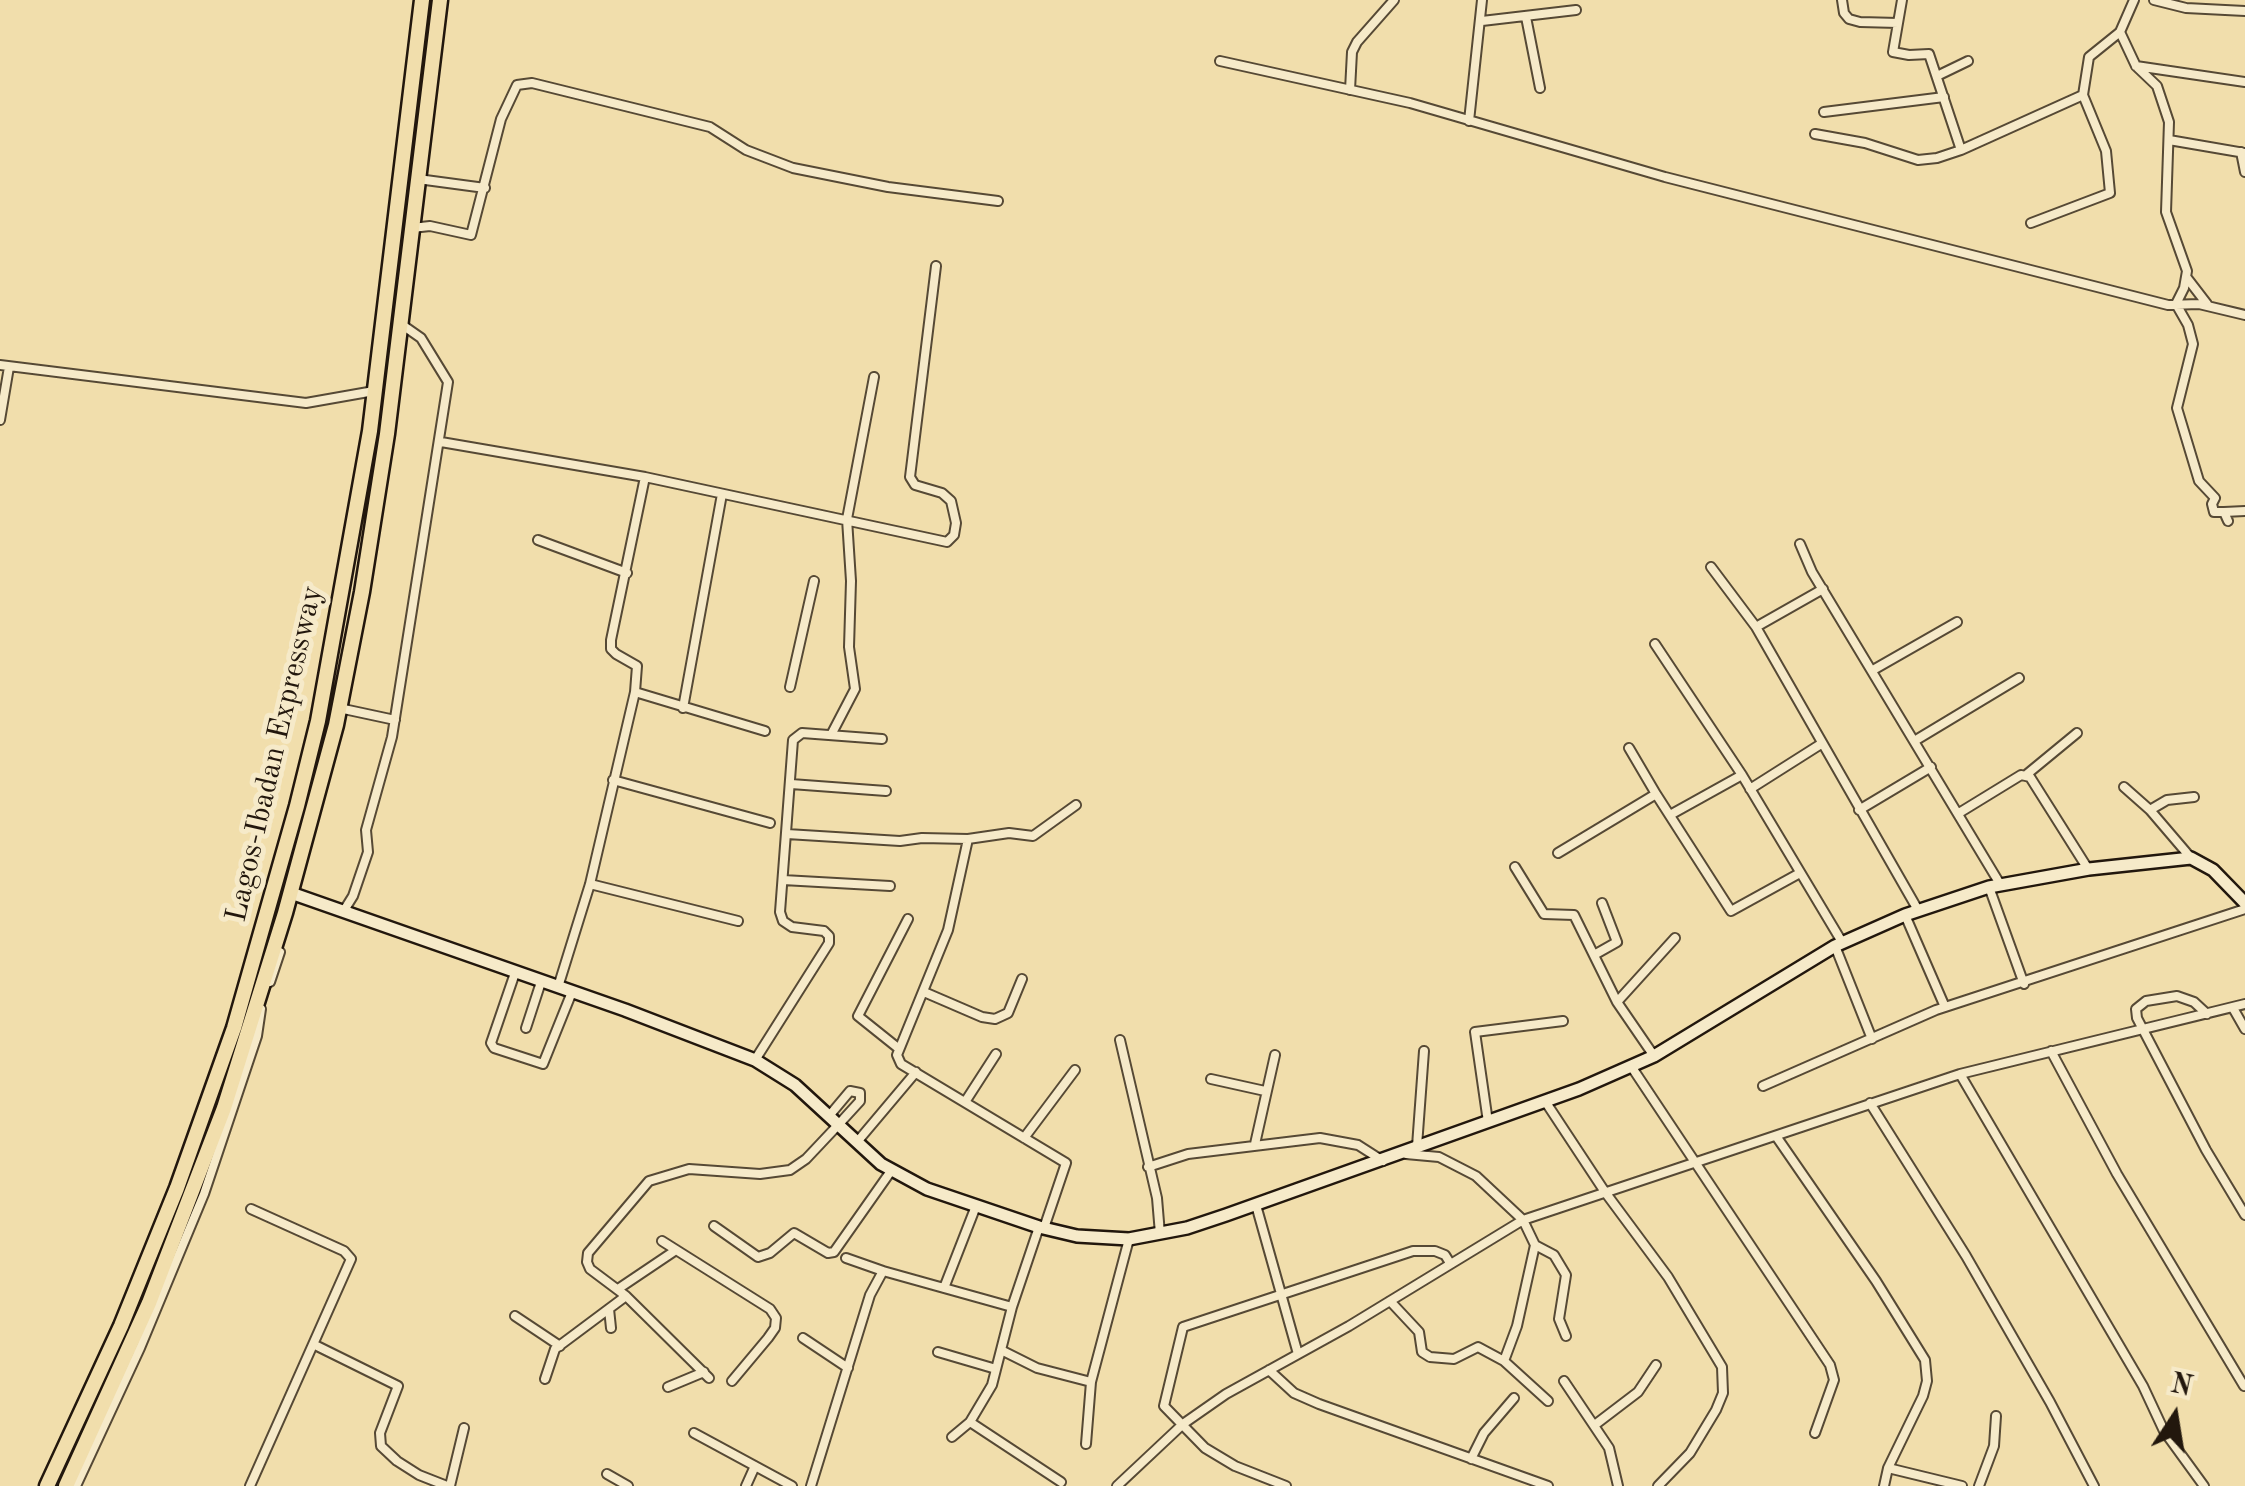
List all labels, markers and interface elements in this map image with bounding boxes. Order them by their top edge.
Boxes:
street label: Lagos-Ibadan Expressway [219,582,331,926]
north arrow [2125,1366,2225,1466]
text: N [2168,1371,2195,1403]

